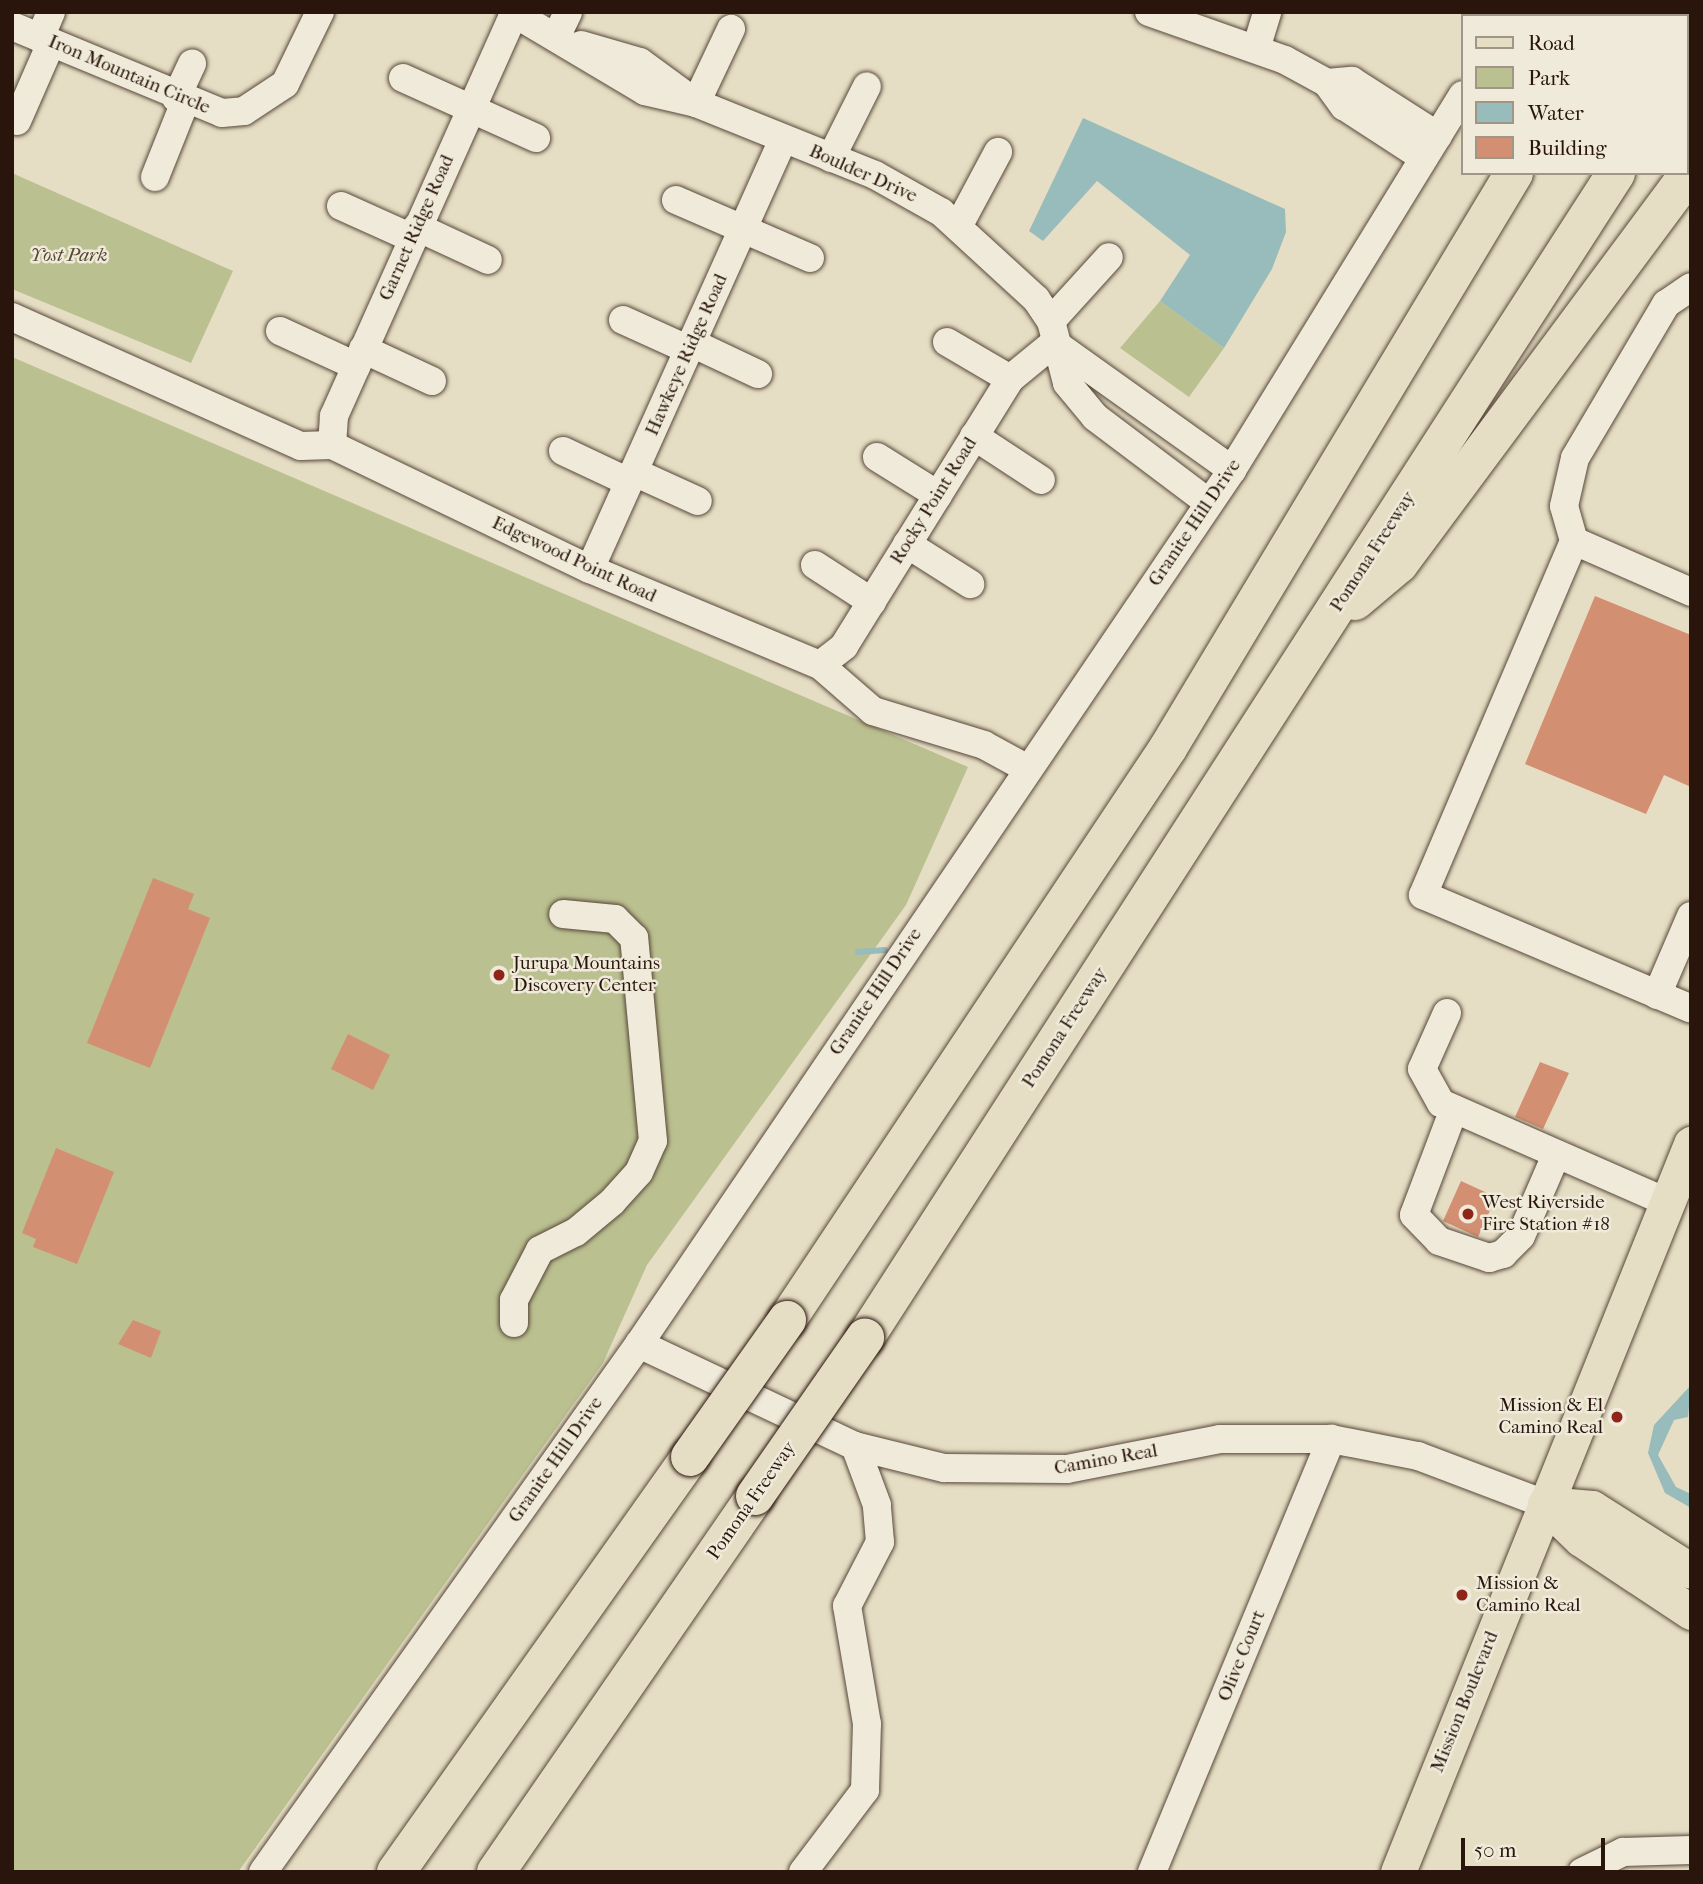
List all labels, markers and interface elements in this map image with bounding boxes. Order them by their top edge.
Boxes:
legend [1462,14,1689,175]
street label: Iron Mountain Circle [45,31,213,119]
text: Road [1528,31,1575,55]
text: Park [1528,66,1570,90]
text: Water [1528,101,1584,125]
text: Building [1528,136,1606,160]
street label: Boulder Drive [805,140,921,208]
street label: Garnet Ridge Road [375,152,459,304]
park label: Yost Park [30,245,108,267]
street label: Hawkeye Ridge Road [641,271,733,439]
street label: Rocky Point Road [886,433,982,569]
street label: Granite Hill Drive [1144,455,1246,591]
street label: Pomona Freeway [1326,487,1420,617]
street label: Edgewood Point Road [488,512,660,608]
street label: Granite Hill Drive [825,924,927,1060]
place label: Jurupa Mountains Discovery Center [513,953,660,997]
street label: Pomona Freeway [1018,963,1112,1093]
marker: Jurupa Mountains Discovery Center [491,967,507,983]
place label: West Riverside Fire Station #18 [1482,1192,1610,1236]
marker: West Riverside Fire Station #18 [1460,1206,1476,1222]
street label: Granite Hill Drive [504,1393,608,1527]
place label: Mission & El Camino Real [1498,1395,1603,1439]
marker: Mission & El Camino Real [1609,1409,1625,1425]
street label: Pomona Freeway [703,1438,801,1564]
street label: Camino Real [1053,1440,1159,1480]
place label: Mission & Camino Real [1476,1573,1581,1617]
marker: Mission & Camino Real [1454,1587,1470,1603]
street label: Olive Court [1213,1607,1271,1705]
street label: Mission Boulevard [1426,1628,1504,1776]
scale bar [1465,1825,1608,1869]
text: 50 m [1474,1838,1517,1862]

